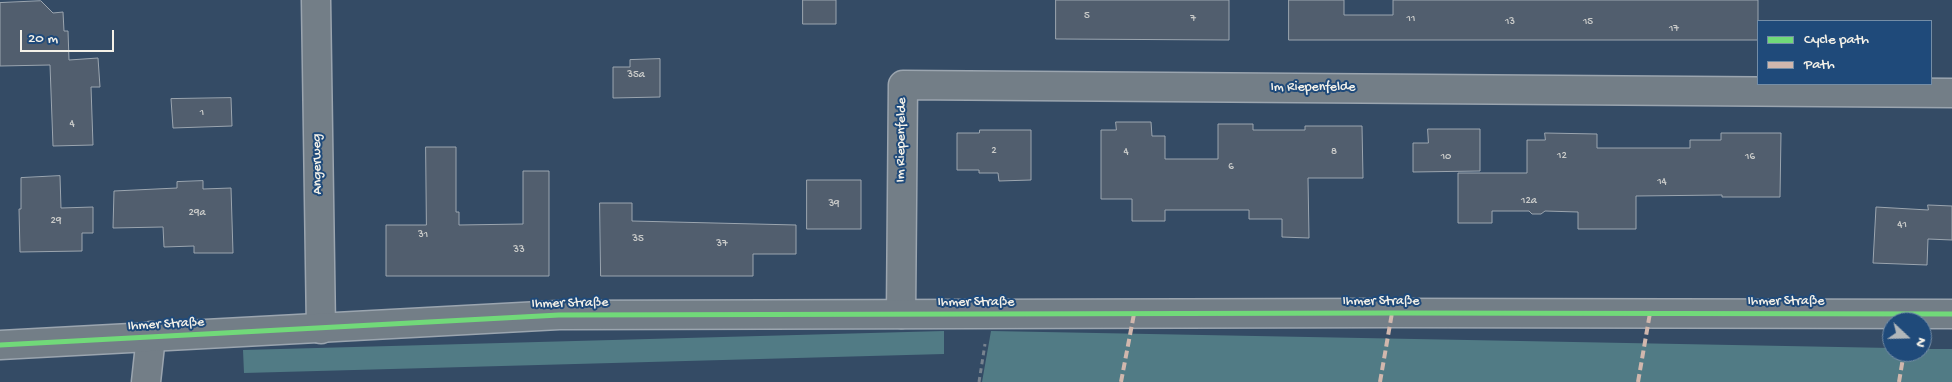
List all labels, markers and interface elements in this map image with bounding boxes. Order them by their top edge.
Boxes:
house number: 5 [1084,9,1090,23]
house number: 7 [1190,12,1196,26]
house number: 11 [1407,12,1415,26]
house number: 13 [1505,15,1515,29]
house number: 15 [1583,15,1593,29]
scale bar [22,20,116,52]
legend [1757,20,1932,85]
house number: 17 [1669,22,1679,36]
text: 20 m [28,30,58,48]
text: Cycle path [1804,31,1869,49]
text: Path [1804,56,1835,74]
house number: 35a [627,68,645,82]
street label: Im Riepenfelde [1270,80,1356,96]
street label: Im Riepenfelde [893,97,911,183]
house number: 1 [200,106,204,120]
house number: 4 [69,117,75,131]
street label: Angerweg [309,133,327,195]
house number: 2 [991,144,997,158]
house number: 4 [1123,145,1129,159]
house number: 8 [1331,145,1337,159]
house number: 12 [1557,149,1567,163]
house number: 10 [1441,150,1451,164]
house number: 16 [1745,150,1755,164]
house number: 6 [1228,160,1234,174]
house number: 14 [1657,175,1667,189]
house number: 12a [1521,194,1537,208]
house number: 39 [828,197,840,211]
house number: 29a [188,206,206,220]
house number: 29 [51,214,61,228]
house number: 41 [1897,218,1907,232]
house number: 31 [418,228,428,242]
house number: 35 [632,232,644,246]
house number: 37 [716,237,728,251]
house number: 33 [513,243,525,257]
street label: Ihmer Straße [1343,294,1419,310]
street label: Ihmer Straße [1748,294,1824,310]
street label: Ihmer Straße [531,295,609,313]
street label: Ihmer Straße [938,295,1014,311]
north arrow [1882,312,1932,362]
street label: Ihmer Straße [127,315,205,335]
text: N [1911,335,1930,350]

